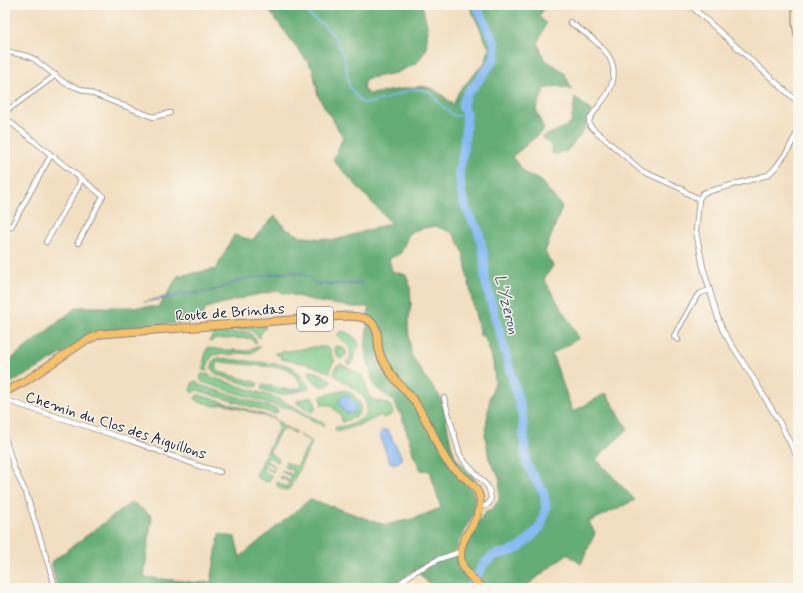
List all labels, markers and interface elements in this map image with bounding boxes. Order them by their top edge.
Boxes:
water label: L'Yzeron [489,272,524,337]
street label: Route de Brindas [175,299,286,327]
road number: D 30 [297,307,333,331]
street label: Chemin du Clos des Aiguillons [23,387,209,465]

